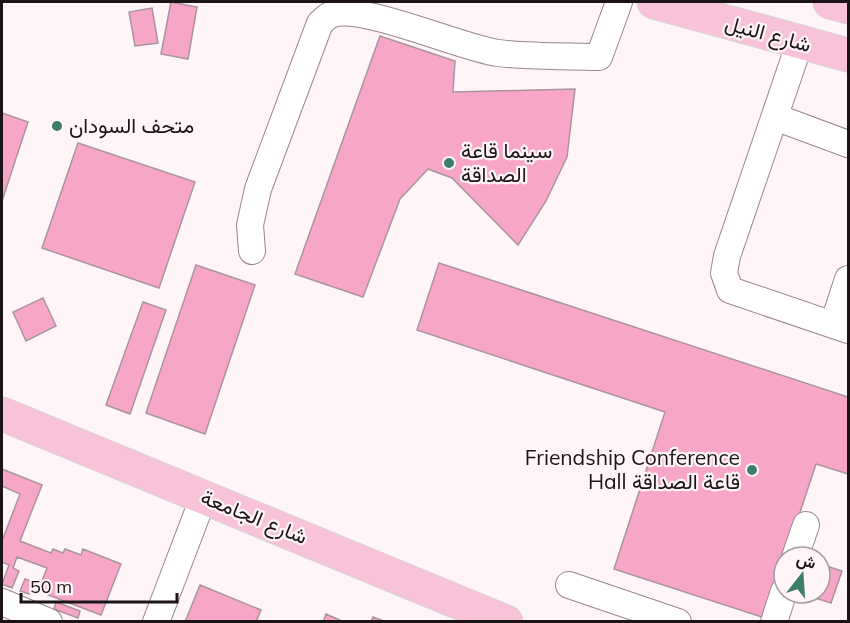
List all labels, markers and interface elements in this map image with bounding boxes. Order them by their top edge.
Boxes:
street label: شارع النيل [722,9,814,59]
place label: متحف السودان [69,112,194,139]
marker: متحف السودان [50,119,64,133]
place label: سينما قاعة الصداقة [461,137,552,187]
marker: سينما قاعة الصداقة [442,156,456,170]
place label: Friendship Conference Hall قاعة الصداقة [525,444,740,494]
marker: Friendship Conference Hall قاعة الصداقة [745,463,759,477]
street label: شارع الجامعة [197,483,311,551]
north arrow [772,545,832,605]
text: ش [794,548,819,573]
scale bar [21,566,177,604]
text: 50 m [30,575,72,598]

